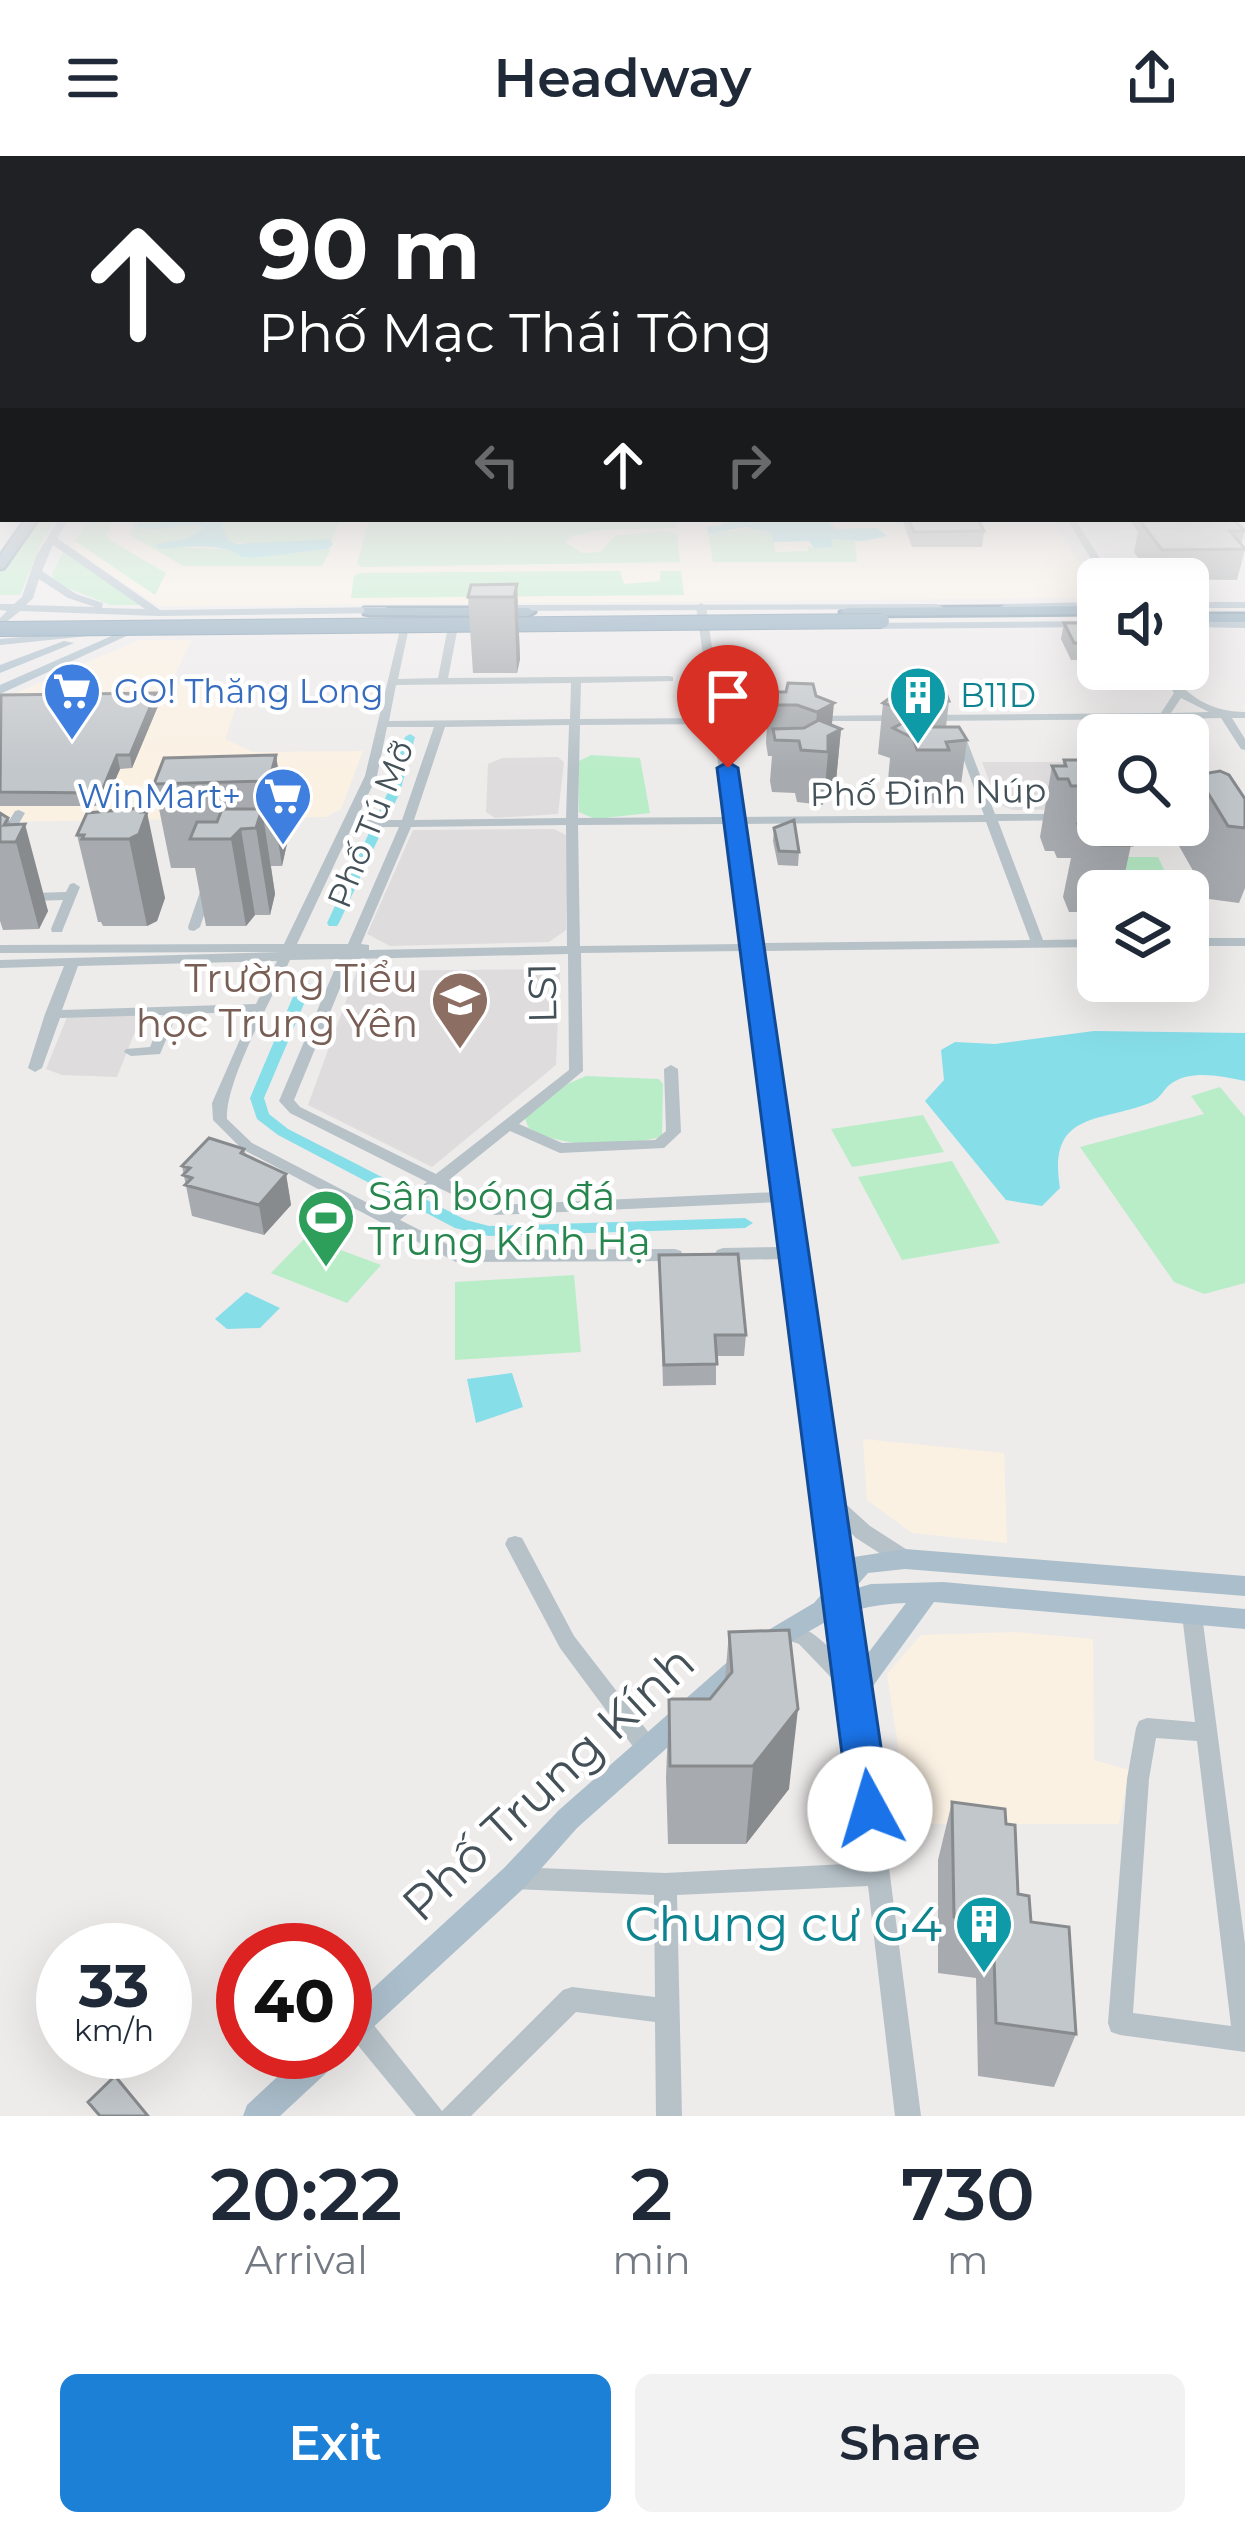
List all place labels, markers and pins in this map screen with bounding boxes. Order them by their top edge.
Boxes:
pin [677,645,779,768]
supermarket icon: GO! Thăng Long [41,660,103,742]
building icon: B11D [887,664,949,746]
place label: GO! Thăng Long [114,671,384,711]
place label: B11D [960,675,1036,715]
supermarket icon: WinMart+ [252,765,314,847]
place label: WinMart+ [77,776,241,816]
place label: Trường Tiểu học Trung Yên [136,954,418,1047]
school or university icon: Trường Tiểu học Trung Yên [429,969,491,1051]
place label: Sân bóng đá Trung Kính Hạ [368,1172,651,1265]
sports icon: Sân bóng đá Trung Kính Hạ [295,1187,357,1269]
building icon: Chung cư G4 [953,1893,1015,1975]
place label: Chung cư G4 [624,1895,942,1953]

